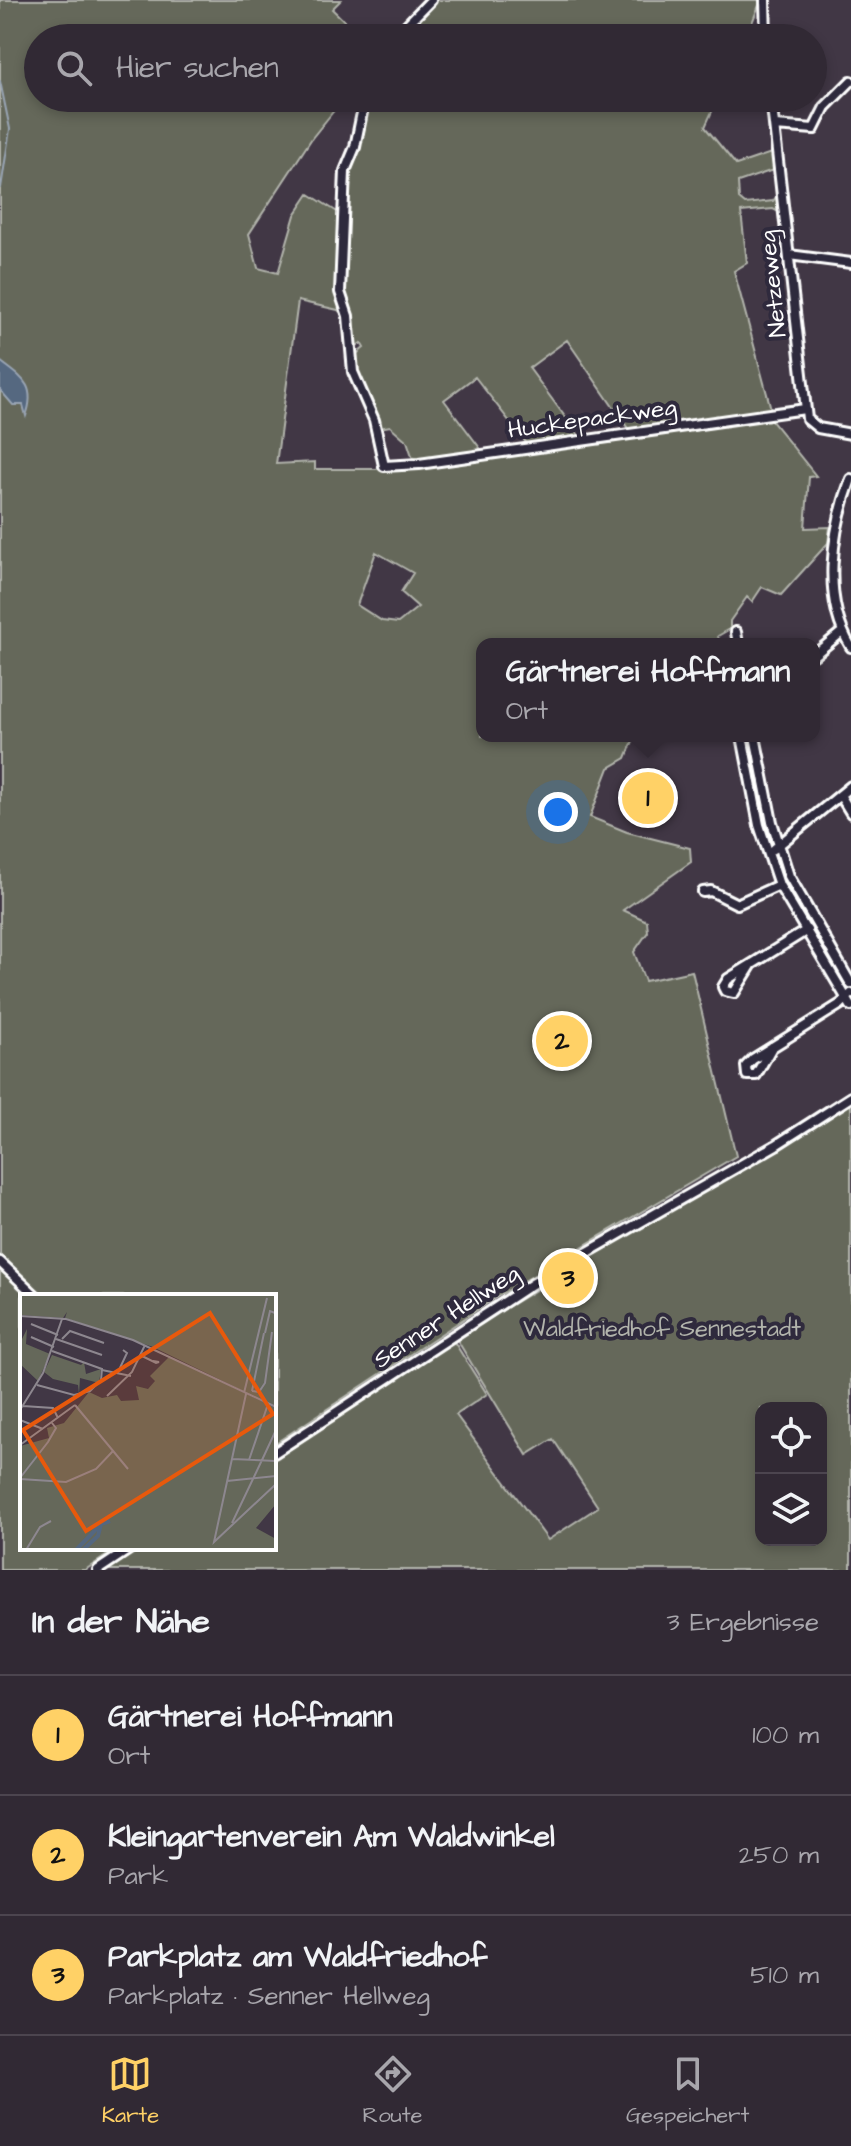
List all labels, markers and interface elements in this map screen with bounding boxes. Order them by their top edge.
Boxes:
search box [24,24,827,112]
icon: search [52,46,96,90]
text: Hier suchen [116,47,279,89]
street label: Netzeweg [750,229,797,339]
street label: Huckepackweg [506,390,679,449]
popup [476,638,820,742]
text: Gärtnerei Hoffmann [506,651,790,693]
text: Ort [506,693,548,729]
pin: 1 [622,768,674,828]
your location [538,792,578,832]
pin: 2 [536,1011,588,1071]
pin: 3 [542,1248,594,1308]
street label: Senner Hellweg [367,1257,527,1378]
inset map [20,1294,276,1550]
park label: Waldfriedhof Sennestadt [523,1312,801,1346]
map controls [755,1402,827,1546]
button: locate [755,1402,827,1474]
button: layers [755,1474,827,1546]
text: In der Nähe [32,1598,210,1646]
text: 3 Ergebnisse [666,1604,819,1640]
text: Gärtnerei Hoffmann [108,1696,393,1738]
text: 1 [56,1717,60,1753]
text: 100 m [752,1717,819,1753]
text: Ort [108,1738,150,1774]
text: Kleingartenverein Am Waldwinkel [108,1816,555,1858]
text: 2 [51,1837,65,1873]
text: 250 m [739,1837,819,1873]
text: Park [108,1858,168,1894]
text: Parkplatz am Waldfriedhof [108,1936,487,1978]
text: 3 [51,1957,65,1993]
text: 510 m [750,1957,819,1993]
text: Parkplatz · Senner Hellweg [108,1978,430,2014]
tab: Karte [102,2052,159,2131]
tab: Route [362,2052,423,2131]
tab: Gespeichert [626,2052,749,2131]

